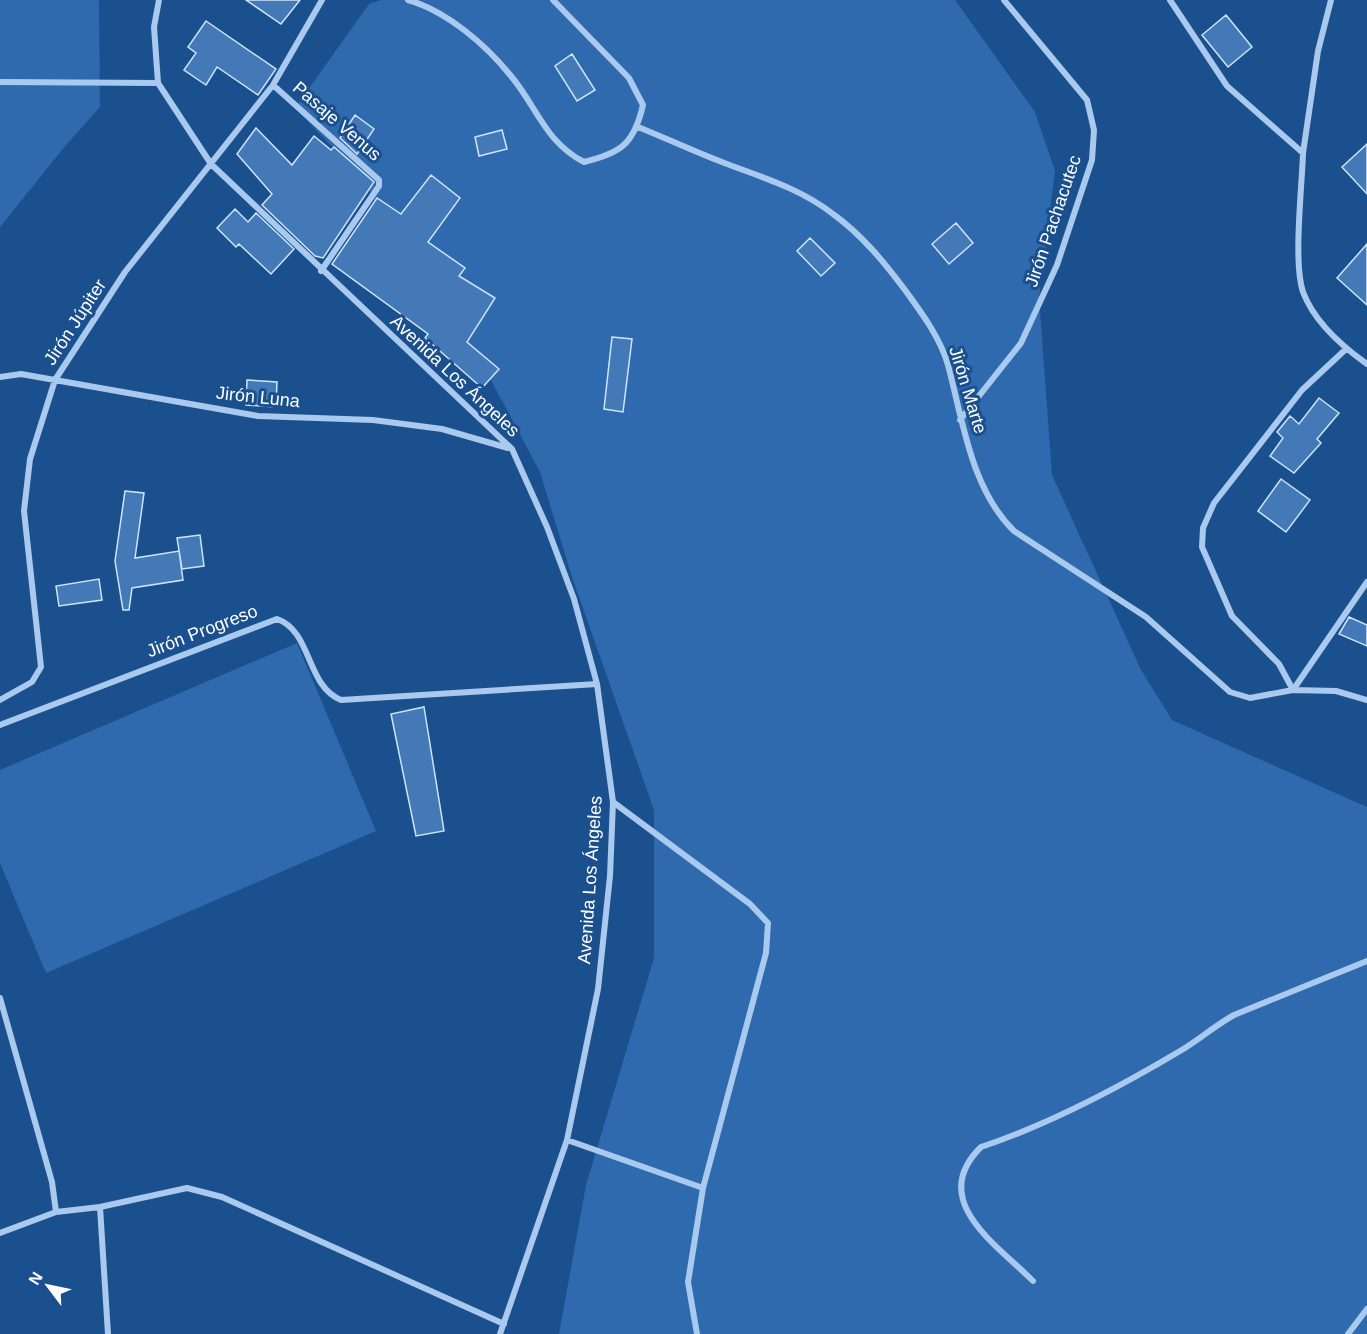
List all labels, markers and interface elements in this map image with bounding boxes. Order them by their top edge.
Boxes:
street label: Pasaje Venus [289,77,385,165]
street label: Jirón Pachacutec [1021,152,1085,290]
street label: Jirón Júpiter [40,275,110,369]
street label: Avenida Los Ángeles [386,311,524,441]
street label: Jirón Marte [945,344,991,436]
street label: Jirón Luna [215,383,302,411]
street label: Jirón Progreso [144,601,260,661]
street label: Avenida Los Ángeles [574,795,606,965]
north arrow [18,1256,78,1316]
text: N [25,1269,46,1288]

